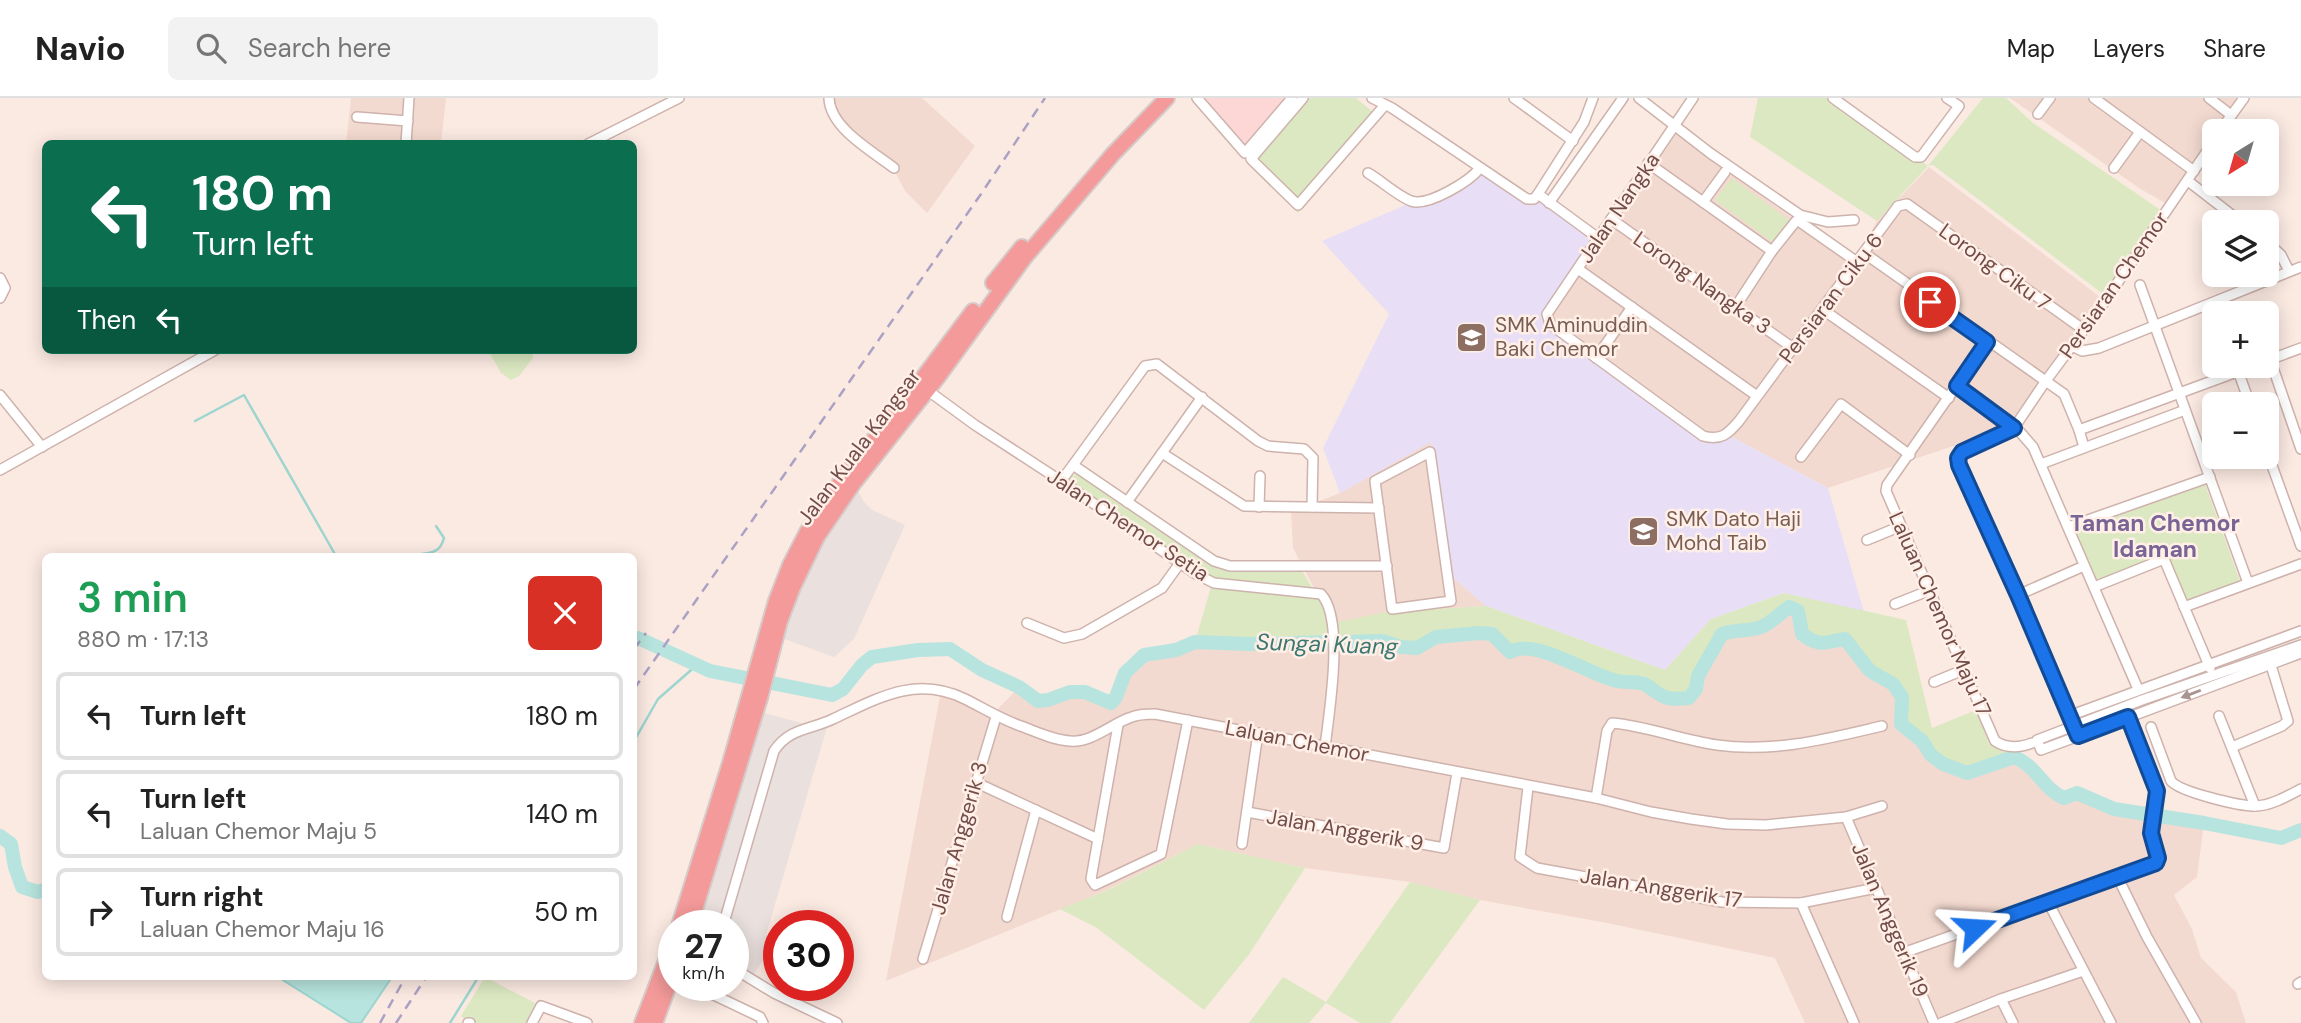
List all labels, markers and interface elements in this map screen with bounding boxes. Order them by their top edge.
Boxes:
search box [168,17,658,80]
text: Navio [35,27,126,70]
icon: search [192,29,230,67]
text: Search here [248,31,391,65]
text: Map [2007,33,2055,64]
text: Layers [2093,33,2165,64]
text: Share [2203,33,2266,64]
north arrow [2202,119,2278,196]
map controls [2202,119,2279,469]
street label: Jalan Nangka [1572,147,1666,269]
text: 180 m [192,161,333,225]
icon: left [77,168,168,259]
street label: Persiaran Chemor [2053,206,2175,364]
button: layers [2202,210,2279,287]
street label: Lorong Ciku 7 [1933,217,2057,317]
text: Turn left [192,223,314,265]
street label: Lorong Nangka 3 [1628,225,1776,341]
street label: Persiaran Ciku 6 [1773,227,1889,369]
pin [1900,272,1960,332]
icon: arrive [1911,283,1949,321]
icon: left [150,301,188,339]
button: + [2202,301,2279,378]
text: Then [77,303,136,337]
place label: SMK Aminuddin Baki Chemor [1495,311,1648,363]
school or university icon: SMK Aminuddin Baki Chemor [1455,320,1489,354]
street label: Jalan Kuala Kangsar [791,363,927,531]
button: − [2202,392,2279,469]
street label: Jalan Chemor Setia [1042,462,1214,588]
place label: SMK Dato Haji Mohd Taib [1666,505,1801,557]
street label: Laluan Chemor Maju 17 [1882,507,1998,721]
district label: Taman Chemor Idaman [2070,508,2240,564]
school or university icon: SMK Dato Haji Mohd Taib [1626,514,1660,548]
text: 3 min [77,570,188,625]
button: close [528,576,602,650]
text: 880 m · 17:13 [77,624,209,654]
water label: Sungai Kuang [1256,627,1400,662]
one-way arrow [2181,688,2202,699]
icon: left [81,697,119,735]
text: Turn left [140,699,247,733]
text: 180 m [526,699,598,733]
street label: Laluan Chemor [1223,713,1372,769]
street label: Jalan Anggerik 3 [924,758,994,918]
text: Turn left [140,782,247,816]
icon: left [81,795,119,833]
text: 140 m [526,797,598,831]
street label: Jalan Anggerik 9 [1264,802,1426,858]
text: Laluan Chemor Maju 5 [140,816,377,846]
street label: Jalan Anggerik 19 [1845,838,1935,1002]
street label: Jalan Anggerik 17 [1578,861,1744,915]
text: Turn right [140,880,264,914]
position arrow [1938,891,2012,965]
icon: right [81,893,119,931]
text: 50 m [534,895,598,929]
speed limit sign: 30 [763,910,854,1001]
text: Laluan Chemor Maju 16 [140,914,385,944]
text: 27 [684,923,723,969]
text: km/h [682,961,725,985]

